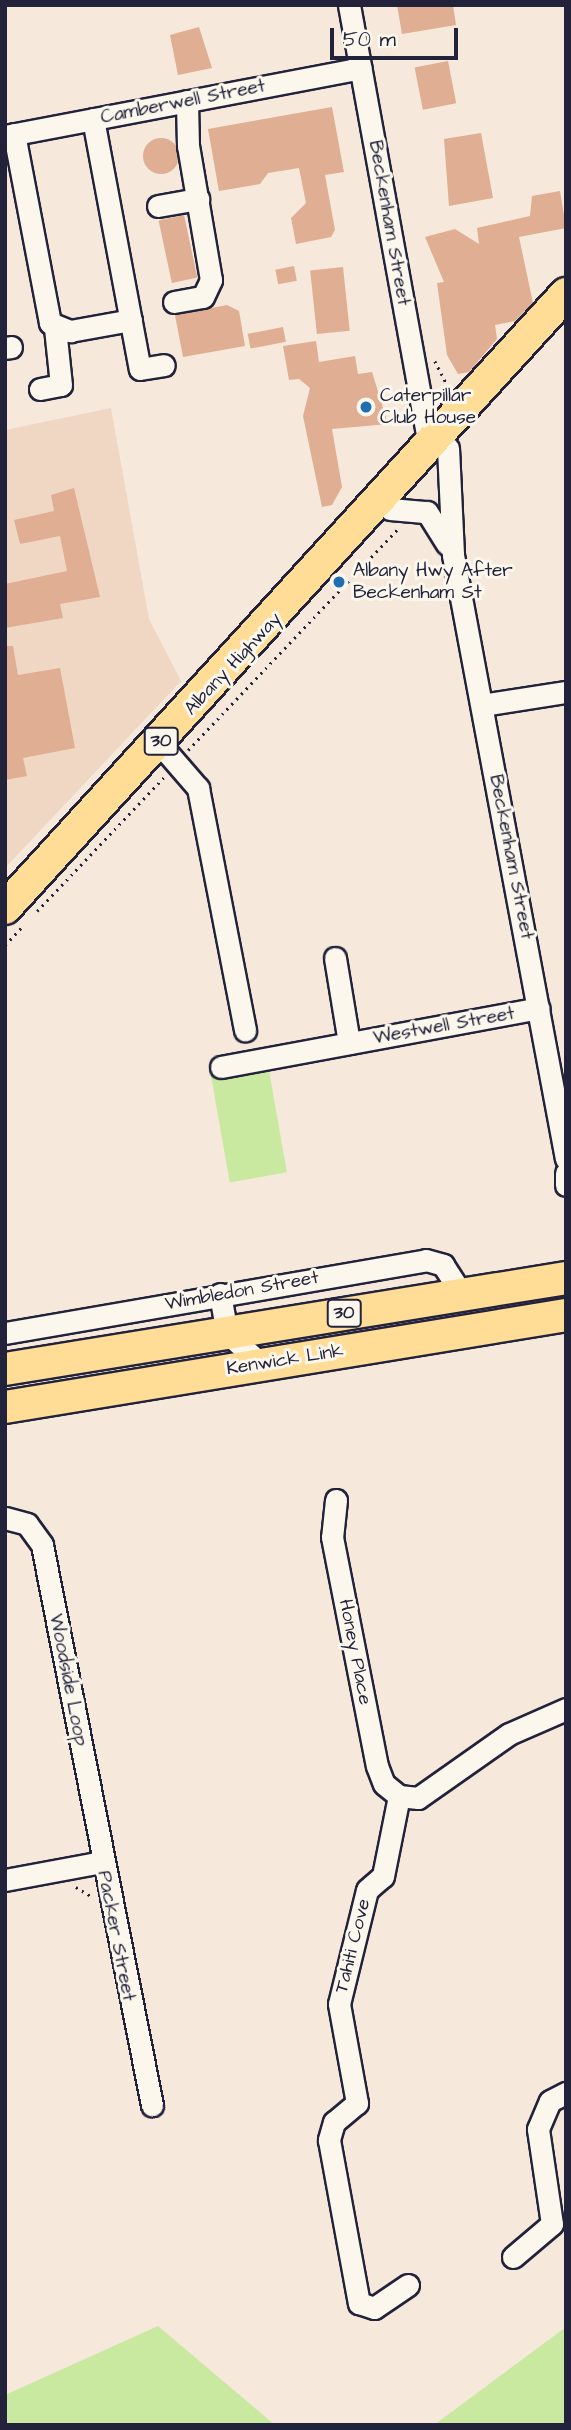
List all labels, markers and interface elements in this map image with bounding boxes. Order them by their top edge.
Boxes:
scale bar [333,14,461,58]
text: 50 m [343,25,396,54]
street label: Camberwell Street [99,75,267,129]
street label: Beckenham Street [363,139,415,307]
place label: Caterpillar Club House [380,385,476,429]
marker: Caterpillar Club House [358,399,374,415]
place label: Albany Hwy After Beckenham St [353,560,513,604]
marker: Albany Hwy After Beckenham St [331,574,347,590]
street label: Albany Highway [180,608,286,720]
road number: 30 [144,726,178,756]
street label: Beckenham Street [484,773,538,941]
street label: Westwell Street [372,1002,516,1050]
street label: Wimbledon Street [163,1266,321,1316]
road number: 30 [326,1298,362,1328]
street label: Kenwick Link [225,1340,345,1380]
street label: Honey Place [334,1597,376,1707]
street label: Woodside Loop [44,1612,92,1748]
street label: Packer Street [92,1869,140,2003]
street label: Tahiti Cove [330,1897,376,1995]

